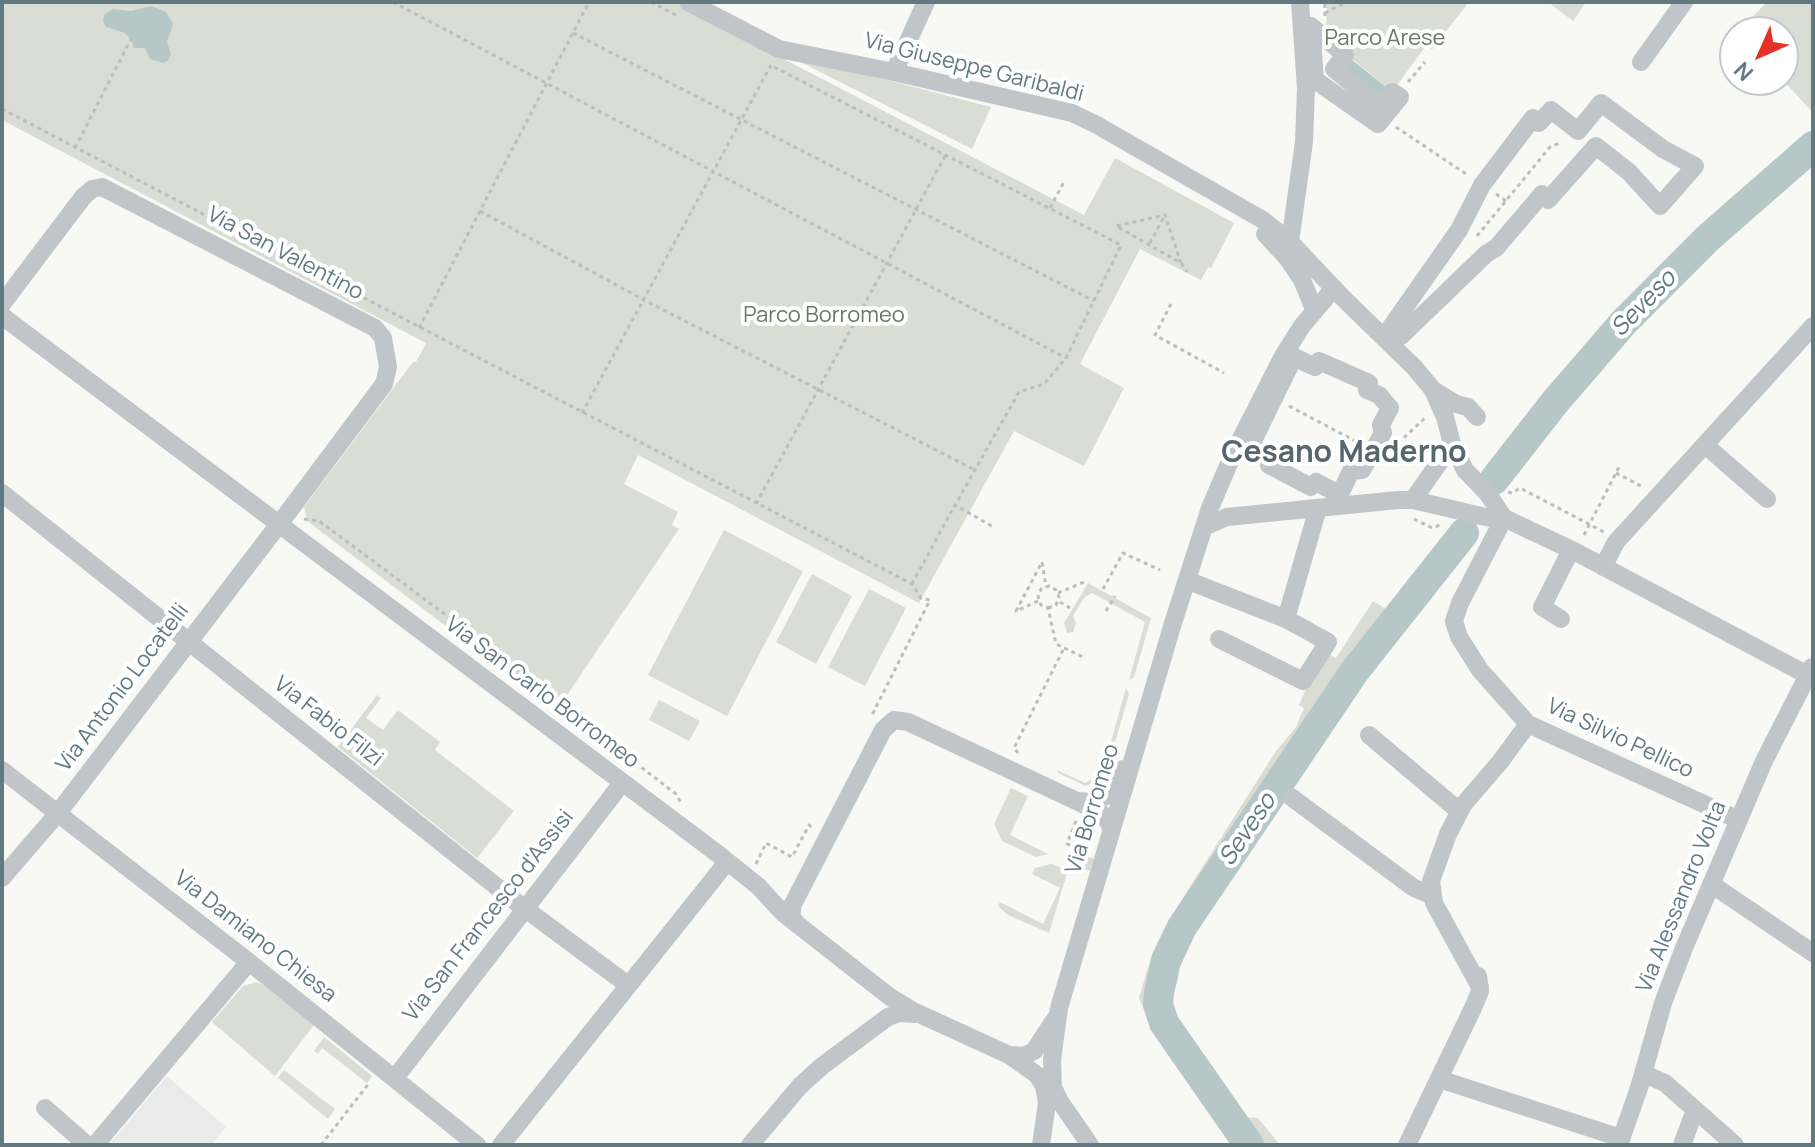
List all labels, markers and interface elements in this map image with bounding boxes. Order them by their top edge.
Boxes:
north arrow [1719,16,1799,96]
park label: Parco Arese [1325,26,1445,52]
street label: Via Giuseppe Garibaldi [862,28,1086,108]
text: N [1727,55,1760,88]
street label: Via San Valentino [202,202,368,306]
water label: Seveso [1606,265,1682,343]
park label: Parco Borromeo [743,303,905,329]
district label: Cesano Maderno [1221,436,1467,472]
street label: Via Antonio Locatelli [51,599,195,777]
street label: Via San Carlo Borromeo [440,611,644,775]
street label: Via Fabio Filzi [268,671,388,773]
street label: Via Silvio Pellico [1543,694,1697,784]
street label: Via Borromeo [1061,741,1125,877]
water label: Seveso [1213,788,1283,872]
street label: Via Alessandro Volta [1632,797,1732,997]
street label: Via San Francesco d'Assisi [398,805,580,1027]
street label: Via Damiano Chiesa [169,865,341,1009]

